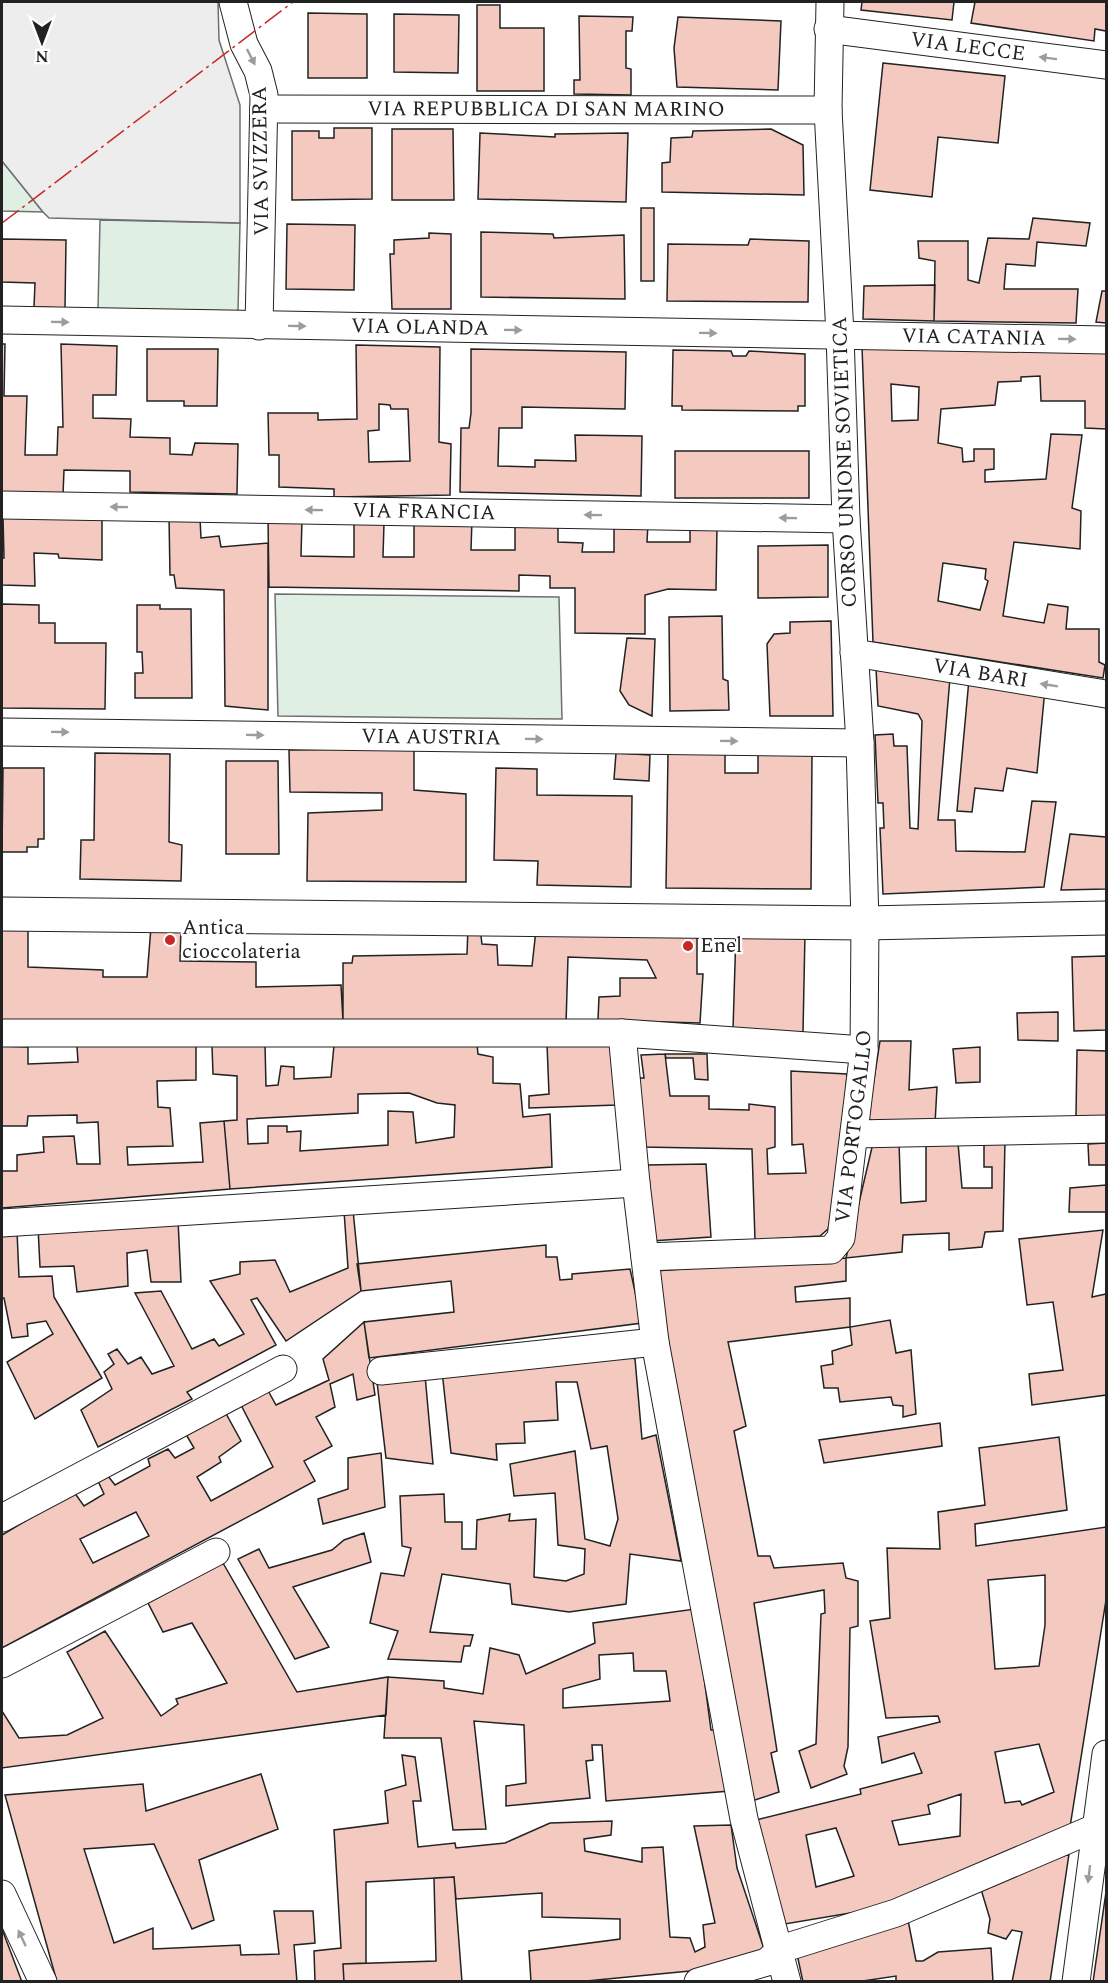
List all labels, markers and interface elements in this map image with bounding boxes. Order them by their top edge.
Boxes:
north arrow [12,12,72,72]
street label: VIA LECCE [908,24,1027,70]
text: N [35,44,49,68]
one-way arrow [246,49,256,66]
one-way arrow [1039,53,1058,62]
street label: VIA SVIZZERA [244,86,278,236]
street label: VIA REPUBBLICA DI SAN MARINO [367,93,725,126]
street label: VIA OLANDA [351,310,490,345]
street label: CORSO UNIONE SOVIETICA [824,316,866,608]
one-way arrow [50,317,69,326]
street label: VIA CATANIA [901,320,1047,355]
one-way arrow [287,322,306,331]
one-way arrow [503,325,522,335]
one-way arrow [698,328,717,337]
one-way arrow [1057,334,1076,344]
street label: VIA FRANCIA [352,495,496,529]
one-way arrow [109,502,128,512]
one-way arrow [304,505,323,515]
one-way arrow [583,510,602,519]
one-way arrow [778,513,797,523]
street label: VIA BARI [930,650,1030,697]
one-way arrow [1039,680,1058,689]
street label: VIA AUSTRIA [361,721,501,754]
one-way arrow [50,727,69,737]
one-way arrow [245,730,264,740]
one-way arrow [524,734,543,743]
one-way arrow [719,736,738,746]
place label: Antica cioccolateria [182,912,301,968]
place label: Enel [700,930,742,962]
marker: Antica cioccolateria [163,933,177,947]
marker: Enel [681,939,695,953]
street label: VIA PORTOGALLO [827,1030,880,1225]
one-way arrow [1085,1865,1094,1884]
one-way arrow [18,1929,27,1946]

